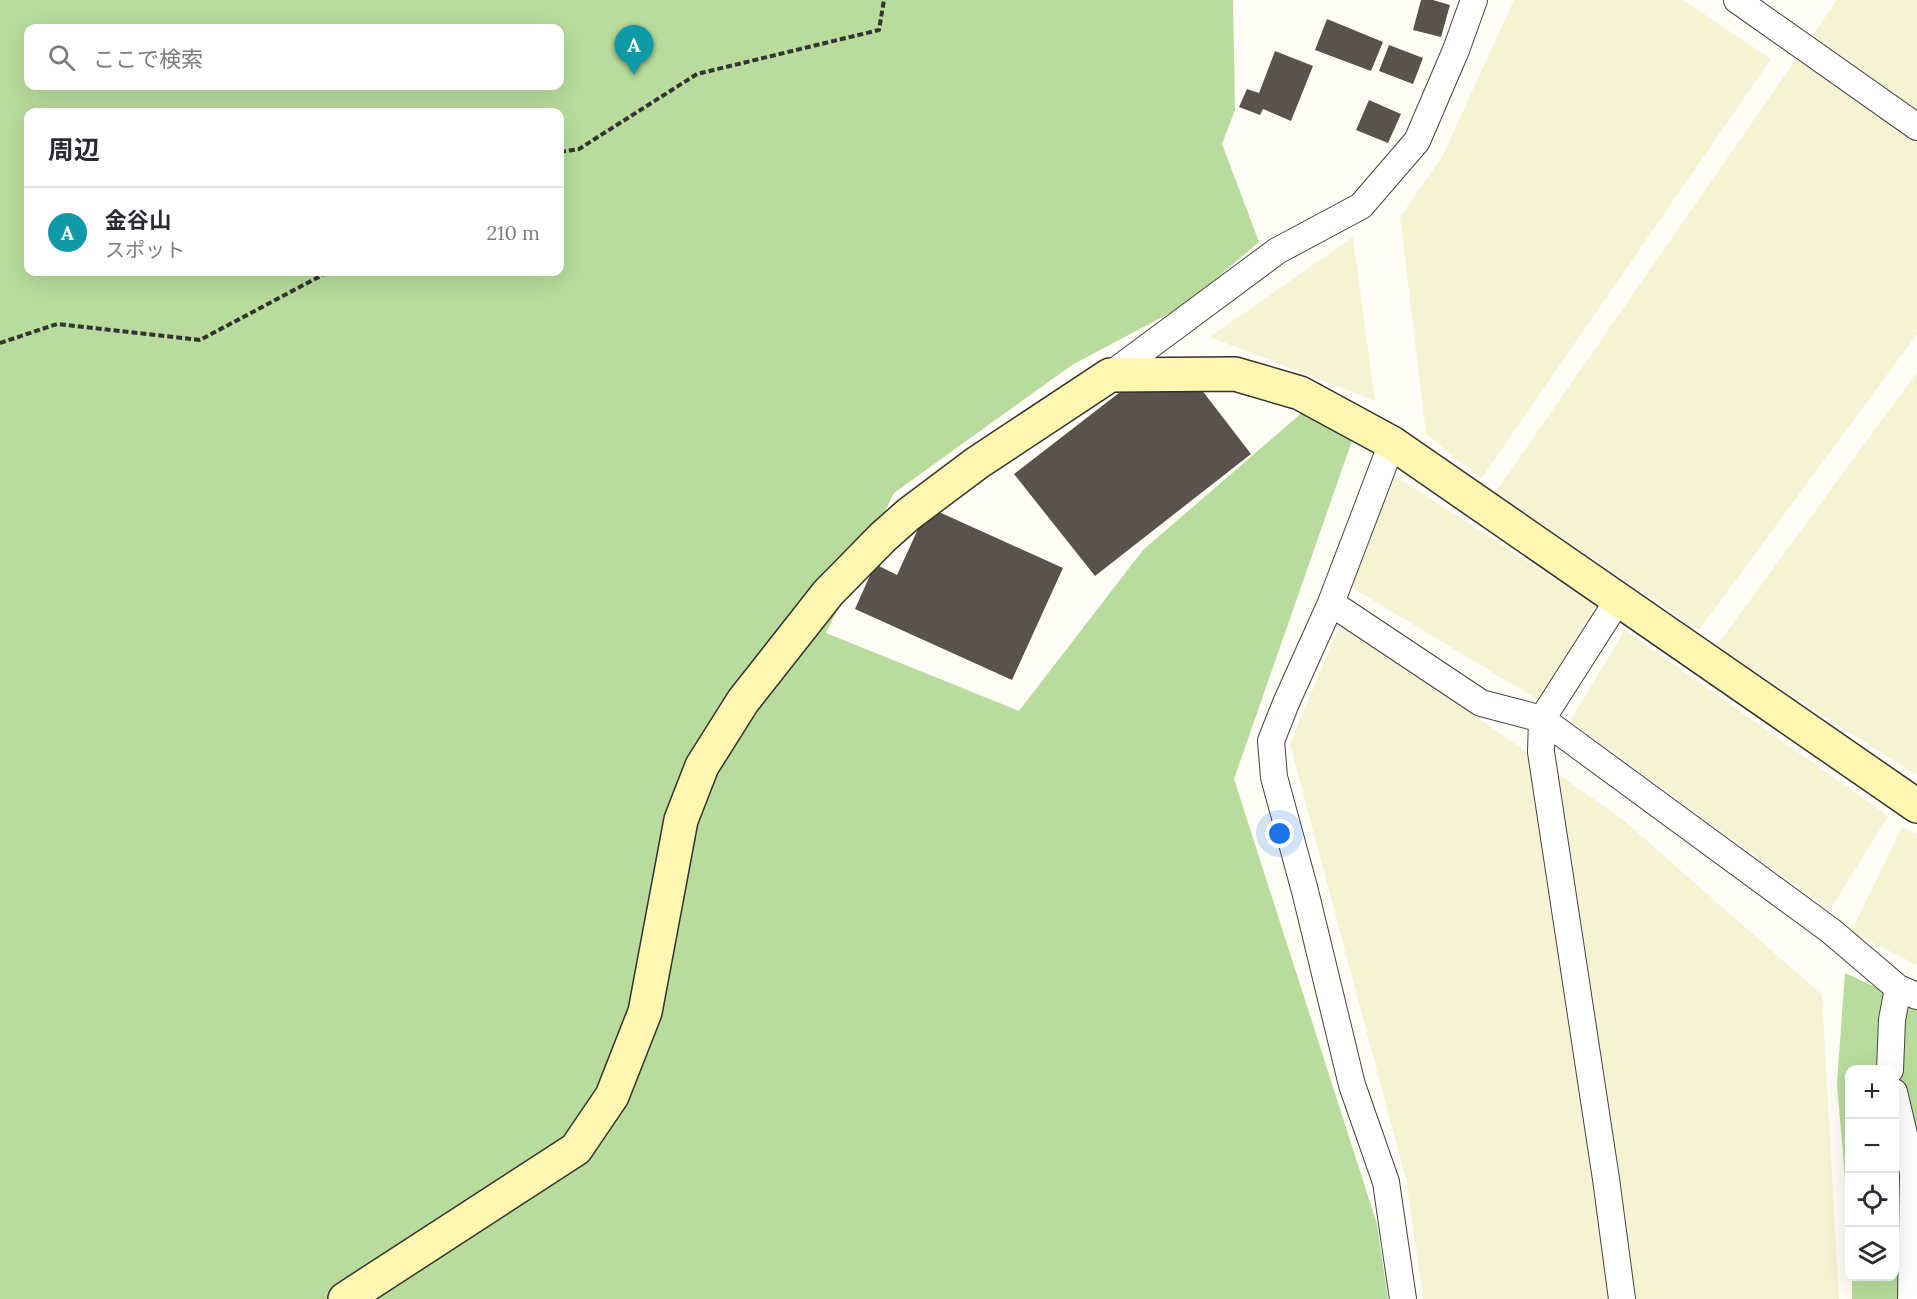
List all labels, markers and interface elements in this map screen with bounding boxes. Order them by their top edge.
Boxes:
search box [24,24,564,90]
pin: A [614,26,654,75]
icon: search [45,41,78,74]
text: ここで検索 [93,45,203,73]
text: 周辺 [48,133,100,166]
text: 金谷山 [105,206,171,234]
text: A [61,220,74,245]
text: 210 m [486,220,540,245]
text: スポット [105,237,185,262]
your location [1265,819,1294,848]
map controls [1845,1065,1899,1281]
button: + [1845,1065,1899,1119]
button: − [1845,1119,1899,1173]
button: locate [1845,1173,1899,1227]
button: layers [1845,1227,1899,1281]

